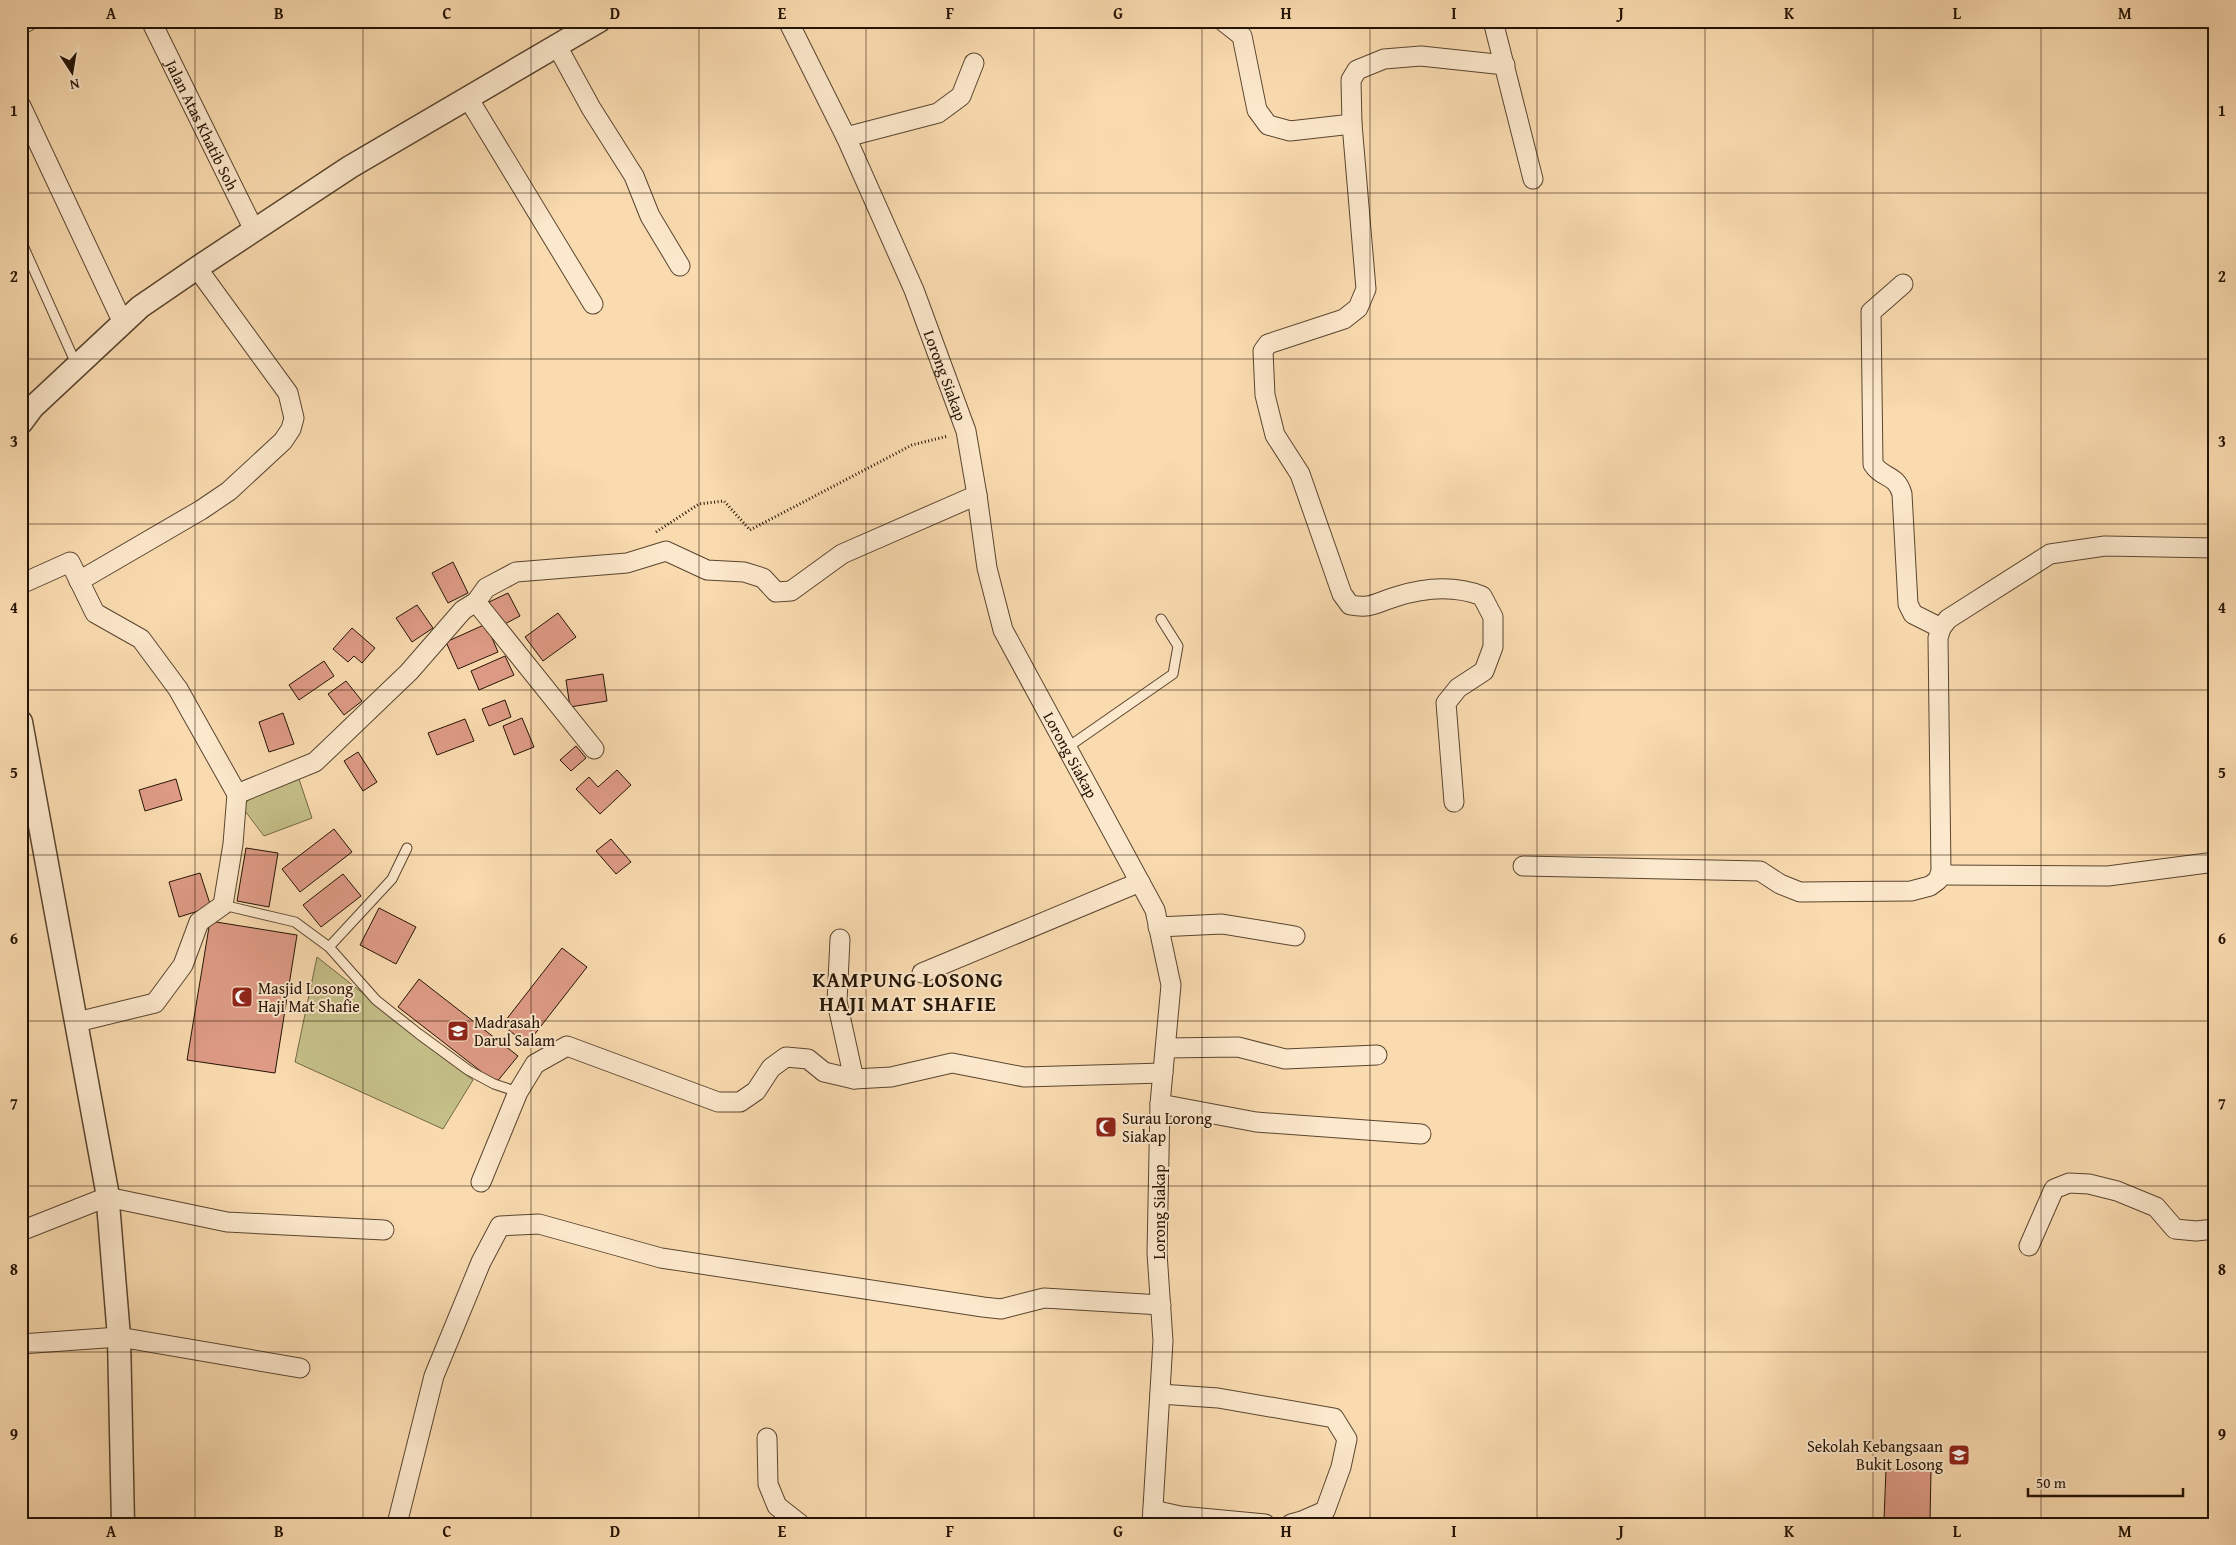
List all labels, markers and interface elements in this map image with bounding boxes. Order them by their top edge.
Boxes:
text: A [106,1,117,25]
text: B [274,1,284,25]
text: C [442,1,452,25]
text: D [610,1,620,25]
text: E [778,1,787,25]
text: F [946,1,954,25]
text: G [1113,1,1123,25]
text: H [1280,1,1292,25]
text: I [1451,1,1457,25]
text: J [1615,1,1624,25]
text: K [1784,1,1795,25]
text: L [1953,1,1962,25]
text: M [2118,1,2132,25]
north arrow [48,48,98,98]
street label: Jalan Atas Khatib Soh [159,54,245,194]
text: N [67,74,81,96]
text: 1 [10,98,18,122]
text: 1 [2218,98,2226,122]
text: 2 [10,264,18,288]
text: 2 [2218,264,2226,288]
street label: Lorong Siakap [918,326,973,424]
text: 3 [10,429,18,453]
text: 3 [2218,429,2226,453]
text: 4 [10,595,18,619]
text: 4 [2218,595,2226,619]
street label: Lorong Siakap [1037,707,1104,803]
text: 5 [10,760,18,784]
text: 5 [2218,760,2226,784]
text: 6 [10,926,18,950]
text: 6 [2218,926,2226,950]
district label: KAMPUNG LOSONG HAJI MAT SHAFIE [812,964,1004,1019]
place label: Masjid Losong Haji Mat Shafie [258,976,360,1018]
mosque icon: Masjid Losong Haji Mat Shafie [230,985,254,1009]
place label: Madrasah Darul Salam [474,1010,555,1052]
school or university icon: Madrasah Darul Salam [446,1019,470,1043]
text: 7 [10,1091,18,1115]
text: 7 [2218,1091,2226,1115]
place label: Surau Lorong Siakap [1122,1106,1212,1148]
mosque icon: Surau Lorong Siakap [1094,1115,1118,1139]
street label: Lorong Siakap [1147,1164,1171,1260]
text: 8 [10,1257,18,1281]
text: 8 [2218,1257,2226,1281]
text: 9 [10,1422,18,1446]
text: 9 [2218,1422,2226,1446]
place label: Sekolah Kebangsaan Bukit Losong [1807,1434,1943,1476]
school or university icon: Sekolah Kebangsaan Bukit Losong [1947,1443,1971,1467]
scale bar [2028,1465,2184,1497]
text: 50 m [2036,1472,2067,1493]
text: A [106,1519,117,1543]
text: B [274,1519,284,1543]
text: C [442,1519,452,1543]
text: D [610,1519,620,1543]
text: E [778,1519,787,1543]
text: F [946,1519,954,1543]
text: G [1113,1519,1123,1543]
text: H [1280,1519,1292,1543]
text: I [1451,1519,1457,1543]
text: J [1615,1519,1624,1543]
text: K [1784,1519,1795,1543]
text: L [1953,1519,1962,1543]
text: M [2118,1519,2132,1543]

